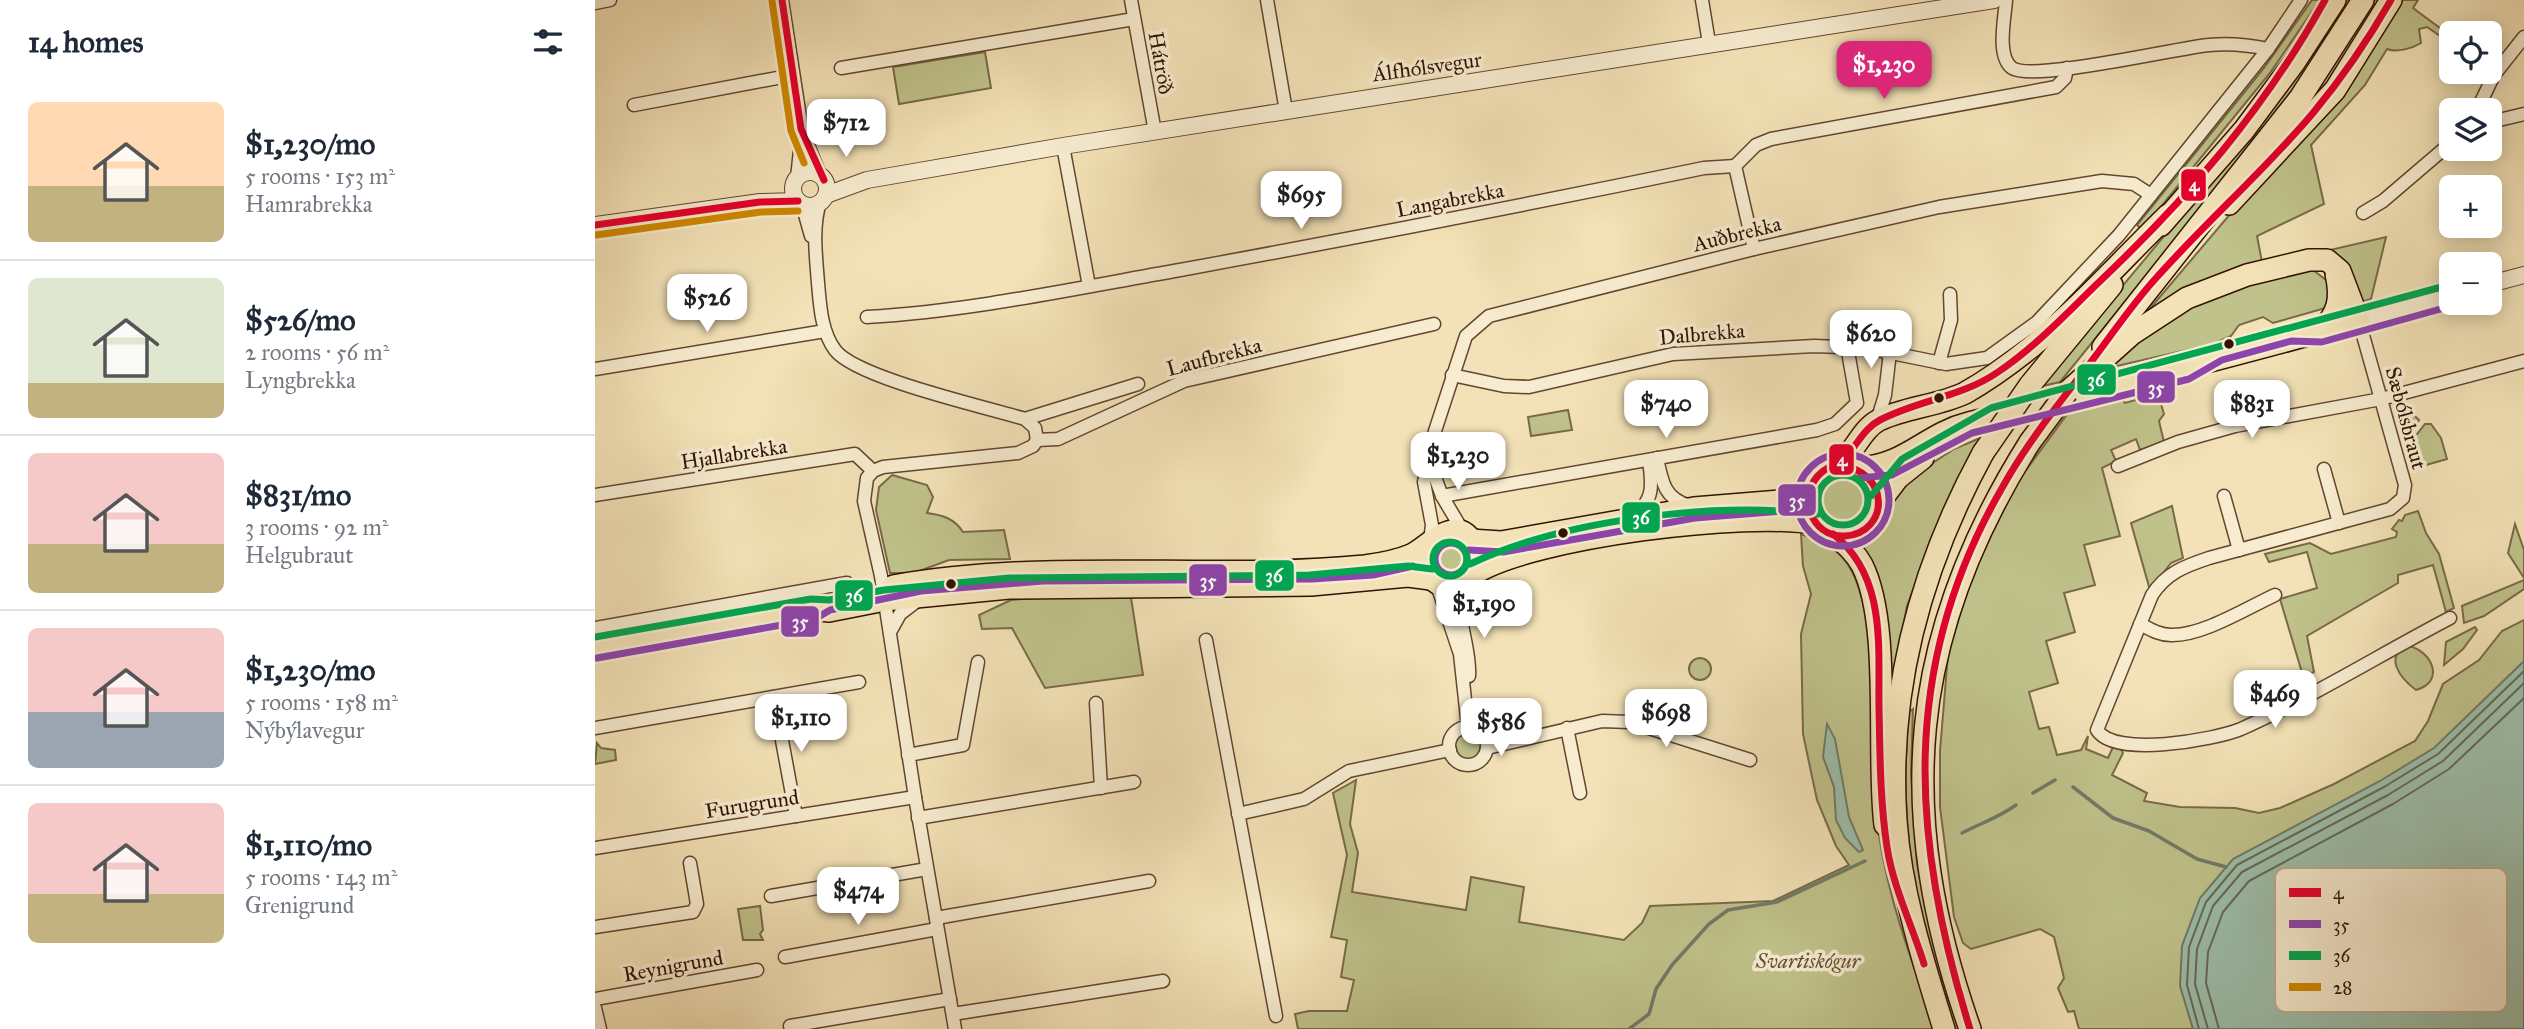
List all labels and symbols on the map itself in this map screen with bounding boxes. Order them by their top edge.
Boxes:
street label: Hátröð [1143,30,1179,96]
pin: $1,230 [1827,42,1941,101]
street label: Álfhólsvegur [1370,46,1483,88]
pin: $712 [805,100,887,159]
line badge: 4 [2180,168,2207,202]
pin: $695 [1260,172,1342,231]
text: 4 [2189,173,2201,197]
street label: Langabrekka [1394,177,1506,223]
street label: Auðbrekka [1689,210,1784,258]
pin: $526 [666,274,748,334]
pin: $620 [1830,310,1912,370]
street label: Dalbrekka [1658,317,1746,351]
street label: Laufbrekka [1164,332,1265,382]
unlabelled marker [2222,337,2236,351]
line badge: 36 [2076,363,2117,396]
street label: Sæbólsbraut [2380,364,2432,473]
text: 36 [2087,368,2106,392]
line badge: 35 [2136,370,2176,404]
text: 35 [2148,376,2164,400]
pin: $740 [1625,380,1707,440]
pin: $831 [2211,380,2293,440]
unlabelled marker [1932,391,1946,405]
street label: Hjallabrekka [679,433,789,475]
pin: $1,230 [1401,433,1515,492]
line badge: 4 [1828,443,1855,476]
text: 4 [1837,448,1849,472]
line badge: 35 [1777,483,1817,517]
text: 35 [1789,489,1805,513]
line badge: 36 [1621,501,1661,534]
text: 36 [1632,506,1651,530]
unlabelled marker [1556,526,1570,540]
line badge: 36 [1254,559,1295,592]
line badge: 35 [1188,563,1228,597]
text: 36 [1265,564,1284,588]
text: 35 [1200,569,1216,593]
unlabelled marker [944,577,958,591]
line badge: 36 [834,579,874,612]
pin: $1,190 [1427,580,1541,640]
text: 36 [845,584,864,608]
line badge: 35 [780,605,820,638]
text: 35 [792,610,808,634]
pin: $469 [2234,670,2316,730]
pin: $698 [1625,690,1707,749]
pin: $1,110 [744,694,858,754]
pin: $586 [1460,698,1542,758]
street label: Furugrund [703,784,801,824]
pin: $474 [817,867,899,927]
legend [2275,868,2507,1012]
text: 4 [2333,881,2344,904]
text: 35 [2333,913,2350,936]
street label: Reynigrund [621,944,726,988]
text: 36 [2333,944,2352,967]
park label: Svartiskógur [1755,948,1862,974]
text: 28 [2333,976,2352,999]

